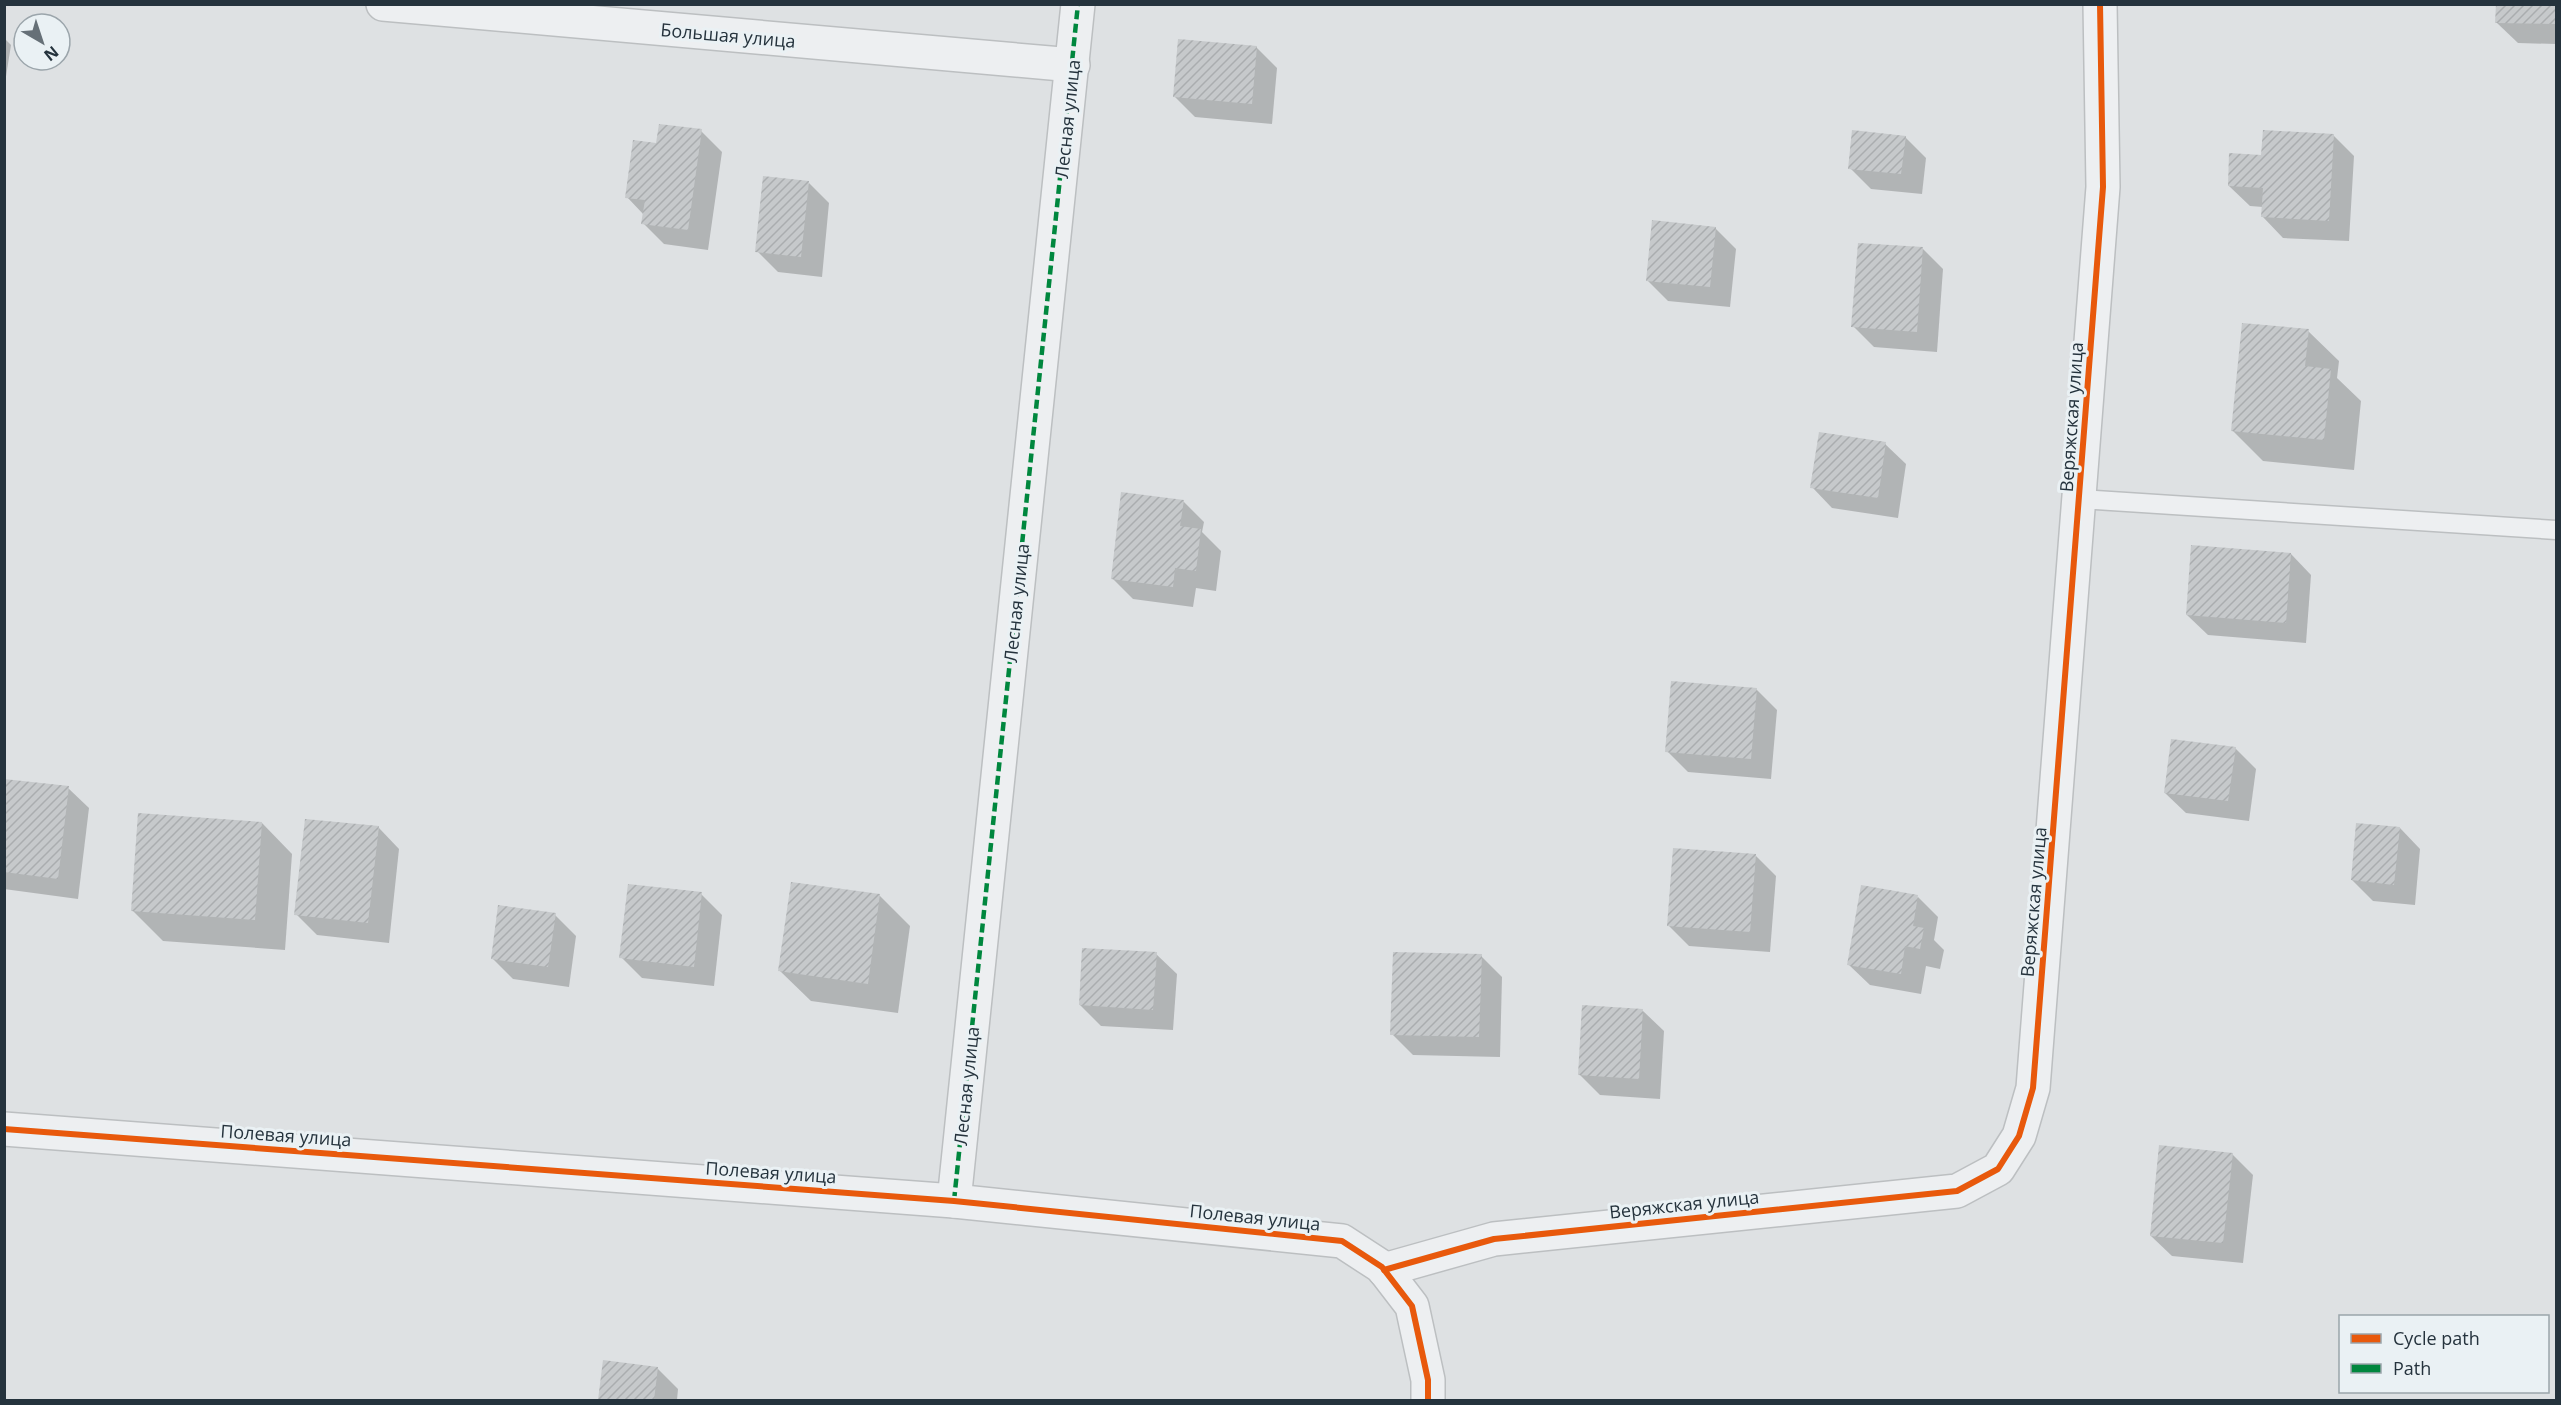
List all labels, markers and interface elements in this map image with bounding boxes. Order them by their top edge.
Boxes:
north arrow [12,12,72,72]
street label: Большая улица [659,17,797,53]
text: N [39,41,63,66]
street label: Лесная улица [1049,58,1085,180]
street label: Веряжская улица [2054,341,2088,493]
street label: Лесная улица [998,542,1034,664]
street label: Веряжская улица [2014,826,2052,978]
street label: Лесная улица [948,1025,984,1147]
street label: Полевая улица [220,1118,352,1152]
street label: Полевая улица [705,1155,837,1189]
street label: Веряжская улица [1608,1184,1760,1224]
street label: Полевая улица [1188,1198,1322,1236]
legend [2339,1315,2549,1393]
text: Cycle path [2393,1326,2480,1350]
text: Path [2393,1356,2431,1380]

